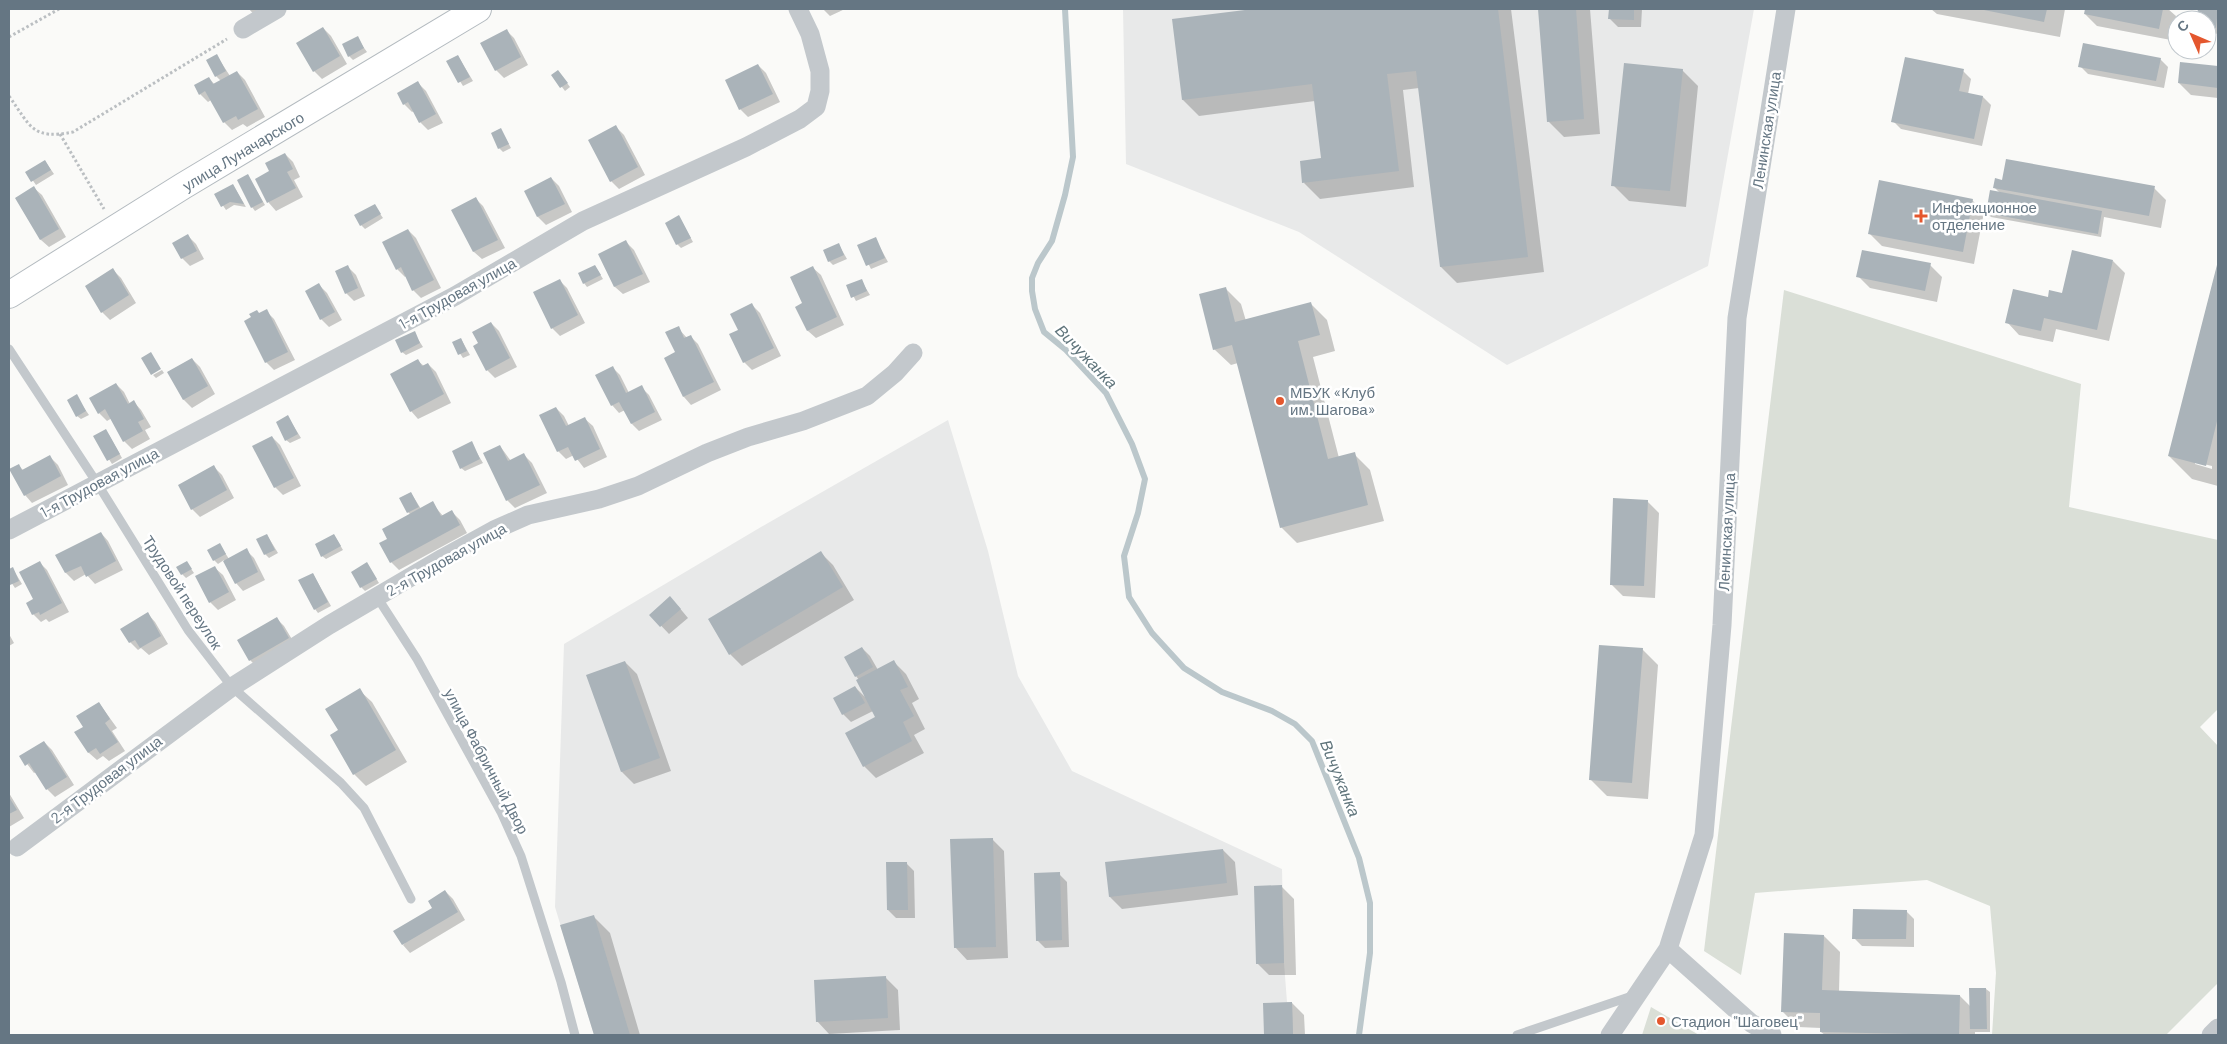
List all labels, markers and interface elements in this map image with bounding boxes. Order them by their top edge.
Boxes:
north arrow [2167,10,2217,60]
text: С [2173,16,2192,35]
street label: Ленинская улица [1748,70,1784,190]
street label: улица Луначарского [179,108,307,194]
place label: Инфекционное отделение [1932,198,2037,233]
marker: Инфекционное отделение [1914,209,1928,223]
street label: 1-я Трудовая улица [395,253,519,333]
water label: Вичужанка [1052,320,1122,392]
place label: МБУК «Клуб им. Шагова» [1290,383,1376,418]
marker: МБУК «Клуб им. Шагова» [1274,395,1286,407]
street label: 1-я Трудовая улица [37,443,162,521]
street label: Ленинская улица [1714,472,1738,592]
street label: 2-я Трудовая улица [383,518,510,599]
street label: Трудовой переулок [139,532,227,653]
street label: улица Фабричный Двор [441,685,533,837]
street label: 2-я Трудовая улица [47,731,166,827]
water label: Вичужанка [1317,737,1365,819]
place label: Стадион "Шаговец" [1671,1012,1802,1030]
marker: Стадион "Шаговец" [1655,1015,1667,1027]

